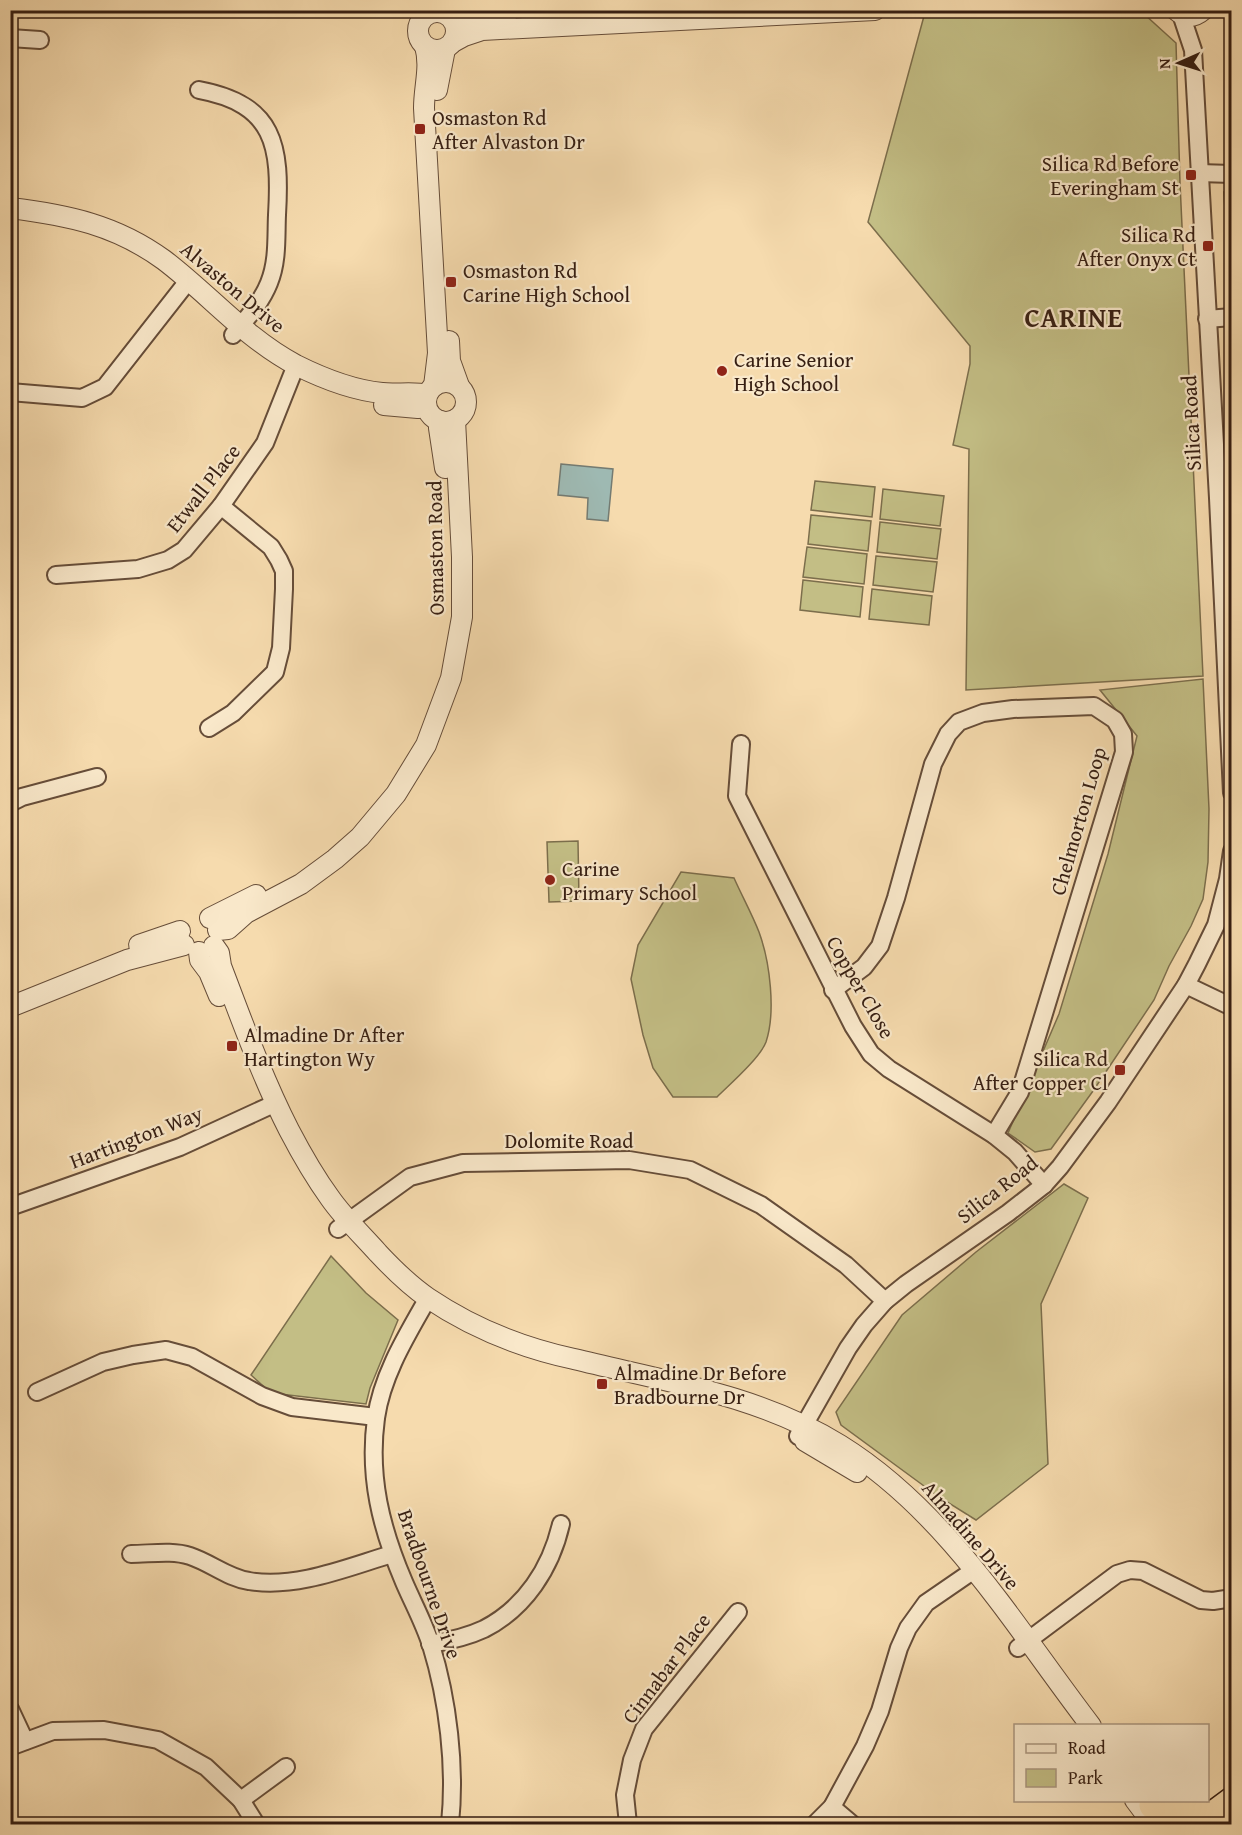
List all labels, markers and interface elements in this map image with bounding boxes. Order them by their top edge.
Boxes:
north arrow [1149,33,1209,93]
text: N [1152,58,1176,70]
place label: Osmaston Rd After Alvaston Dr [432,102,585,157]
marker: Osmaston Rd After Alvaston Dr [413,122,427,136]
place label: Silica Rd Before Everingham St [1042,148,1180,203]
marker: Silica Rd Before Everingham St [1184,168,1198,182]
place label: Silica Rd After Onyx Ct [1077,219,1197,274]
street label: Alvaston Drive [174,234,292,340]
marker: Silica Rd After Onyx Ct [1201,239,1215,253]
place label: Osmaston Rd Carine High School [463,255,630,310]
marker: Osmaston Rd Carine High School [444,275,458,289]
district label: CARINE [1024,297,1124,337]
place label: Carine Senior High School [734,344,854,399]
marker: Carine Senior High School [715,364,729,378]
street label: Silica Road [1173,374,1209,472]
street label: Etwall Place [158,437,248,539]
street label: Osmaston Road [418,479,452,616]
street label: Chelmorton Loop [1042,743,1114,899]
place label: Carine Primary School [562,853,697,908]
marker: Carine Primary School [543,873,557,887]
street label: Copper Close [819,930,903,1044]
place label: Almadine Dr After Hartington Wy [244,1019,405,1074]
marker: Almadine Dr After Hartington Wy [225,1039,239,1053]
place label: Silica Rd After Copper Cl [973,1043,1109,1098]
marker: Silica Rd After Copper Cl [1113,1063,1127,1077]
street label: Hartington Way [65,1097,207,1177]
street label: Dolomite Road [505,1125,634,1156]
street label: Silica Road [950,1147,1045,1231]
place label: Almadine Dr Before Bradbourne Dr [614,1357,787,1412]
marker: Almadine Dr Before Bradbourne Dr [595,1377,609,1391]
street label: Almadine Drive [915,1473,1027,1597]
street label: Bradbourne Drive [390,1505,470,1663]
street label: Cinnabar Place [614,1606,718,1730]
legend [1014,1724,1209,1802]
text: Road [1068,1734,1106,1761]
text: Park [1068,1764,1104,1791]

